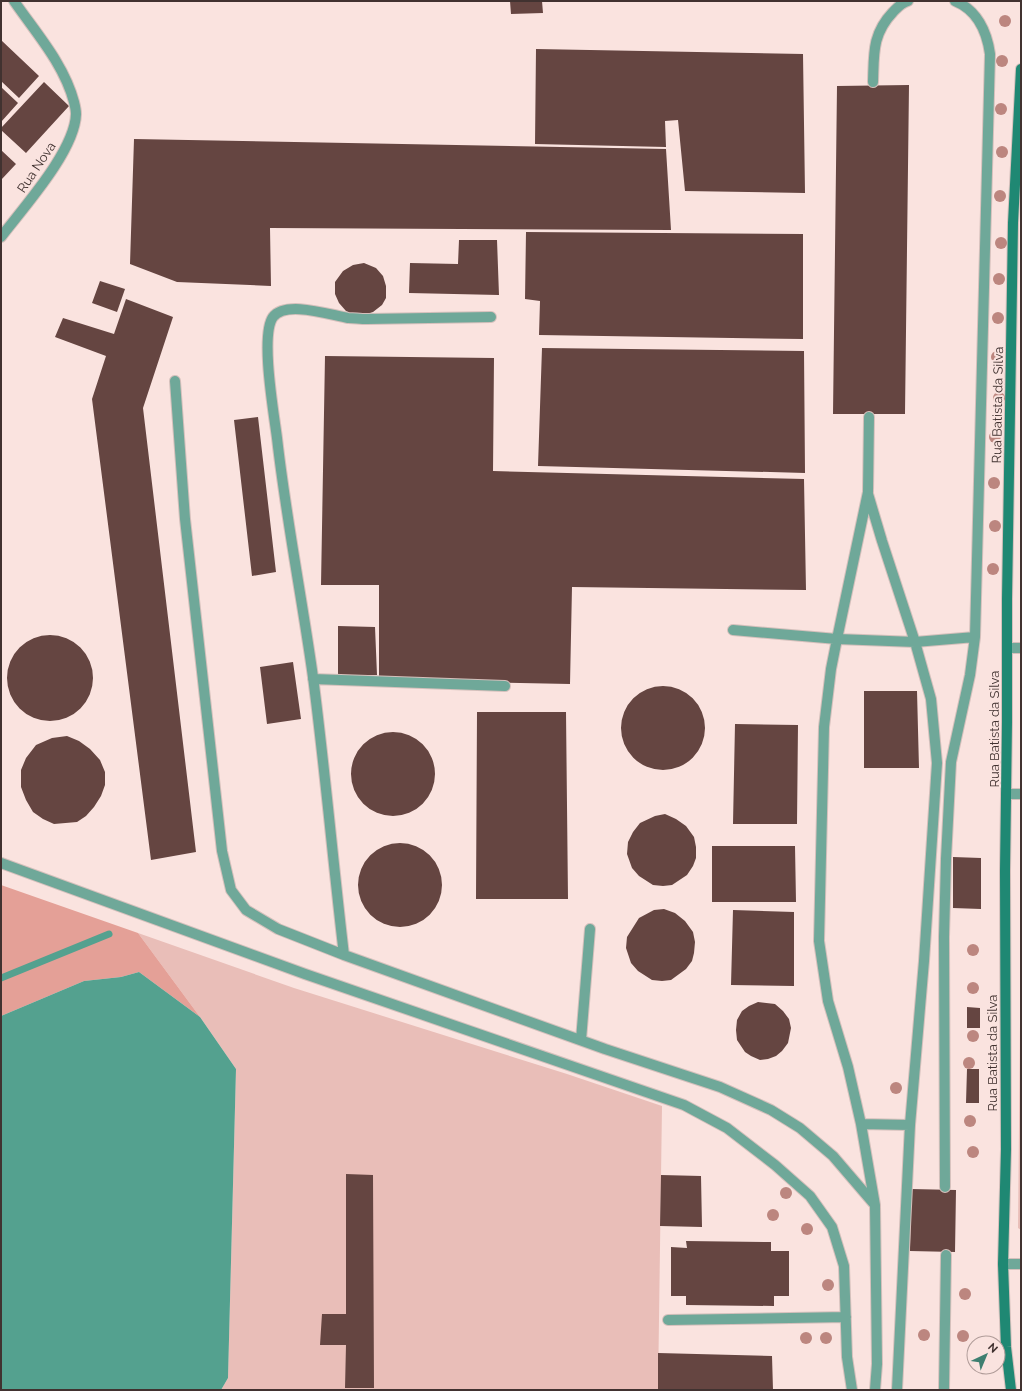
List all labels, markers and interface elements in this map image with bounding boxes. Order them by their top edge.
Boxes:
street label: Rua Nova [14,139,59,195]
street label: Rua Batista da Silva [989,346,1006,464]
street label: Rua Batista da Silva [987,671,1002,787]
street label: Rua Batista da Silva [985,995,1000,1111]
north arrow [966,1335,1006,1375]
text: N [985,1341,1000,1356]

